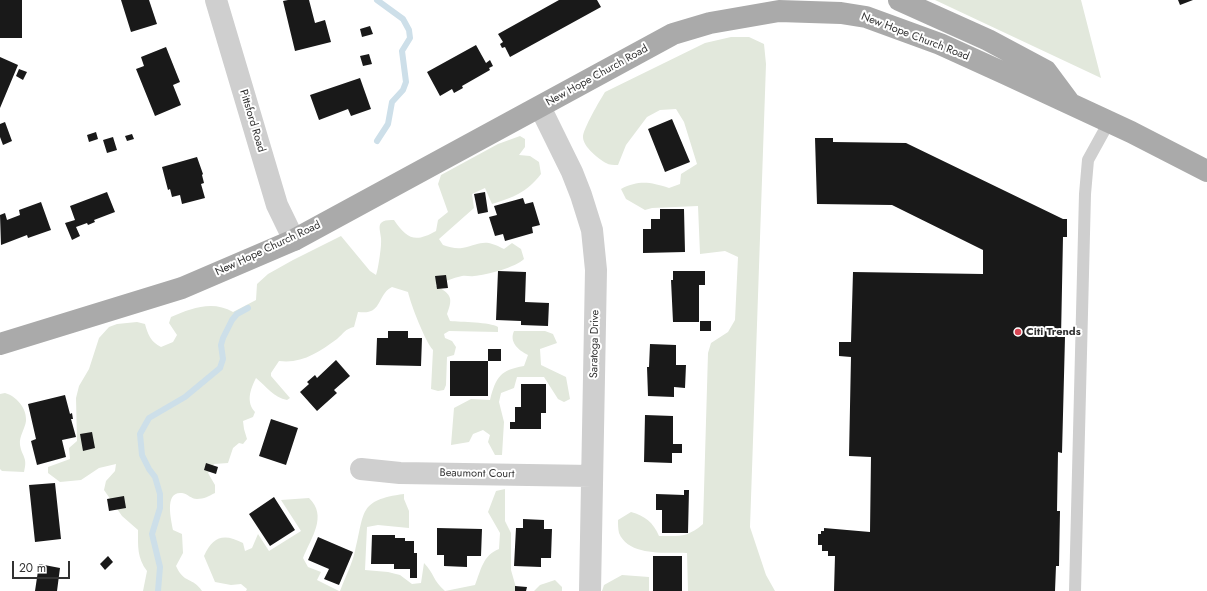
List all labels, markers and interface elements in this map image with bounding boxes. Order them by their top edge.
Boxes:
street label: New Hope Church Road [859,10,971,64]
street label: New Hope Church Road [544,42,650,110]
street label: Pittsford Road [236,88,268,154]
street label: New Hope Church Road [213,219,323,279]
street label: Saratoga Drive [588,310,602,378]
place label: Citi Trends [1026,325,1081,339]
marker: Citi Trends [1013,327,1023,337]
street label: Beaumont Court [439,467,515,481]
scale bar [14,553,72,579]
text: 20 m [19,559,46,577]

